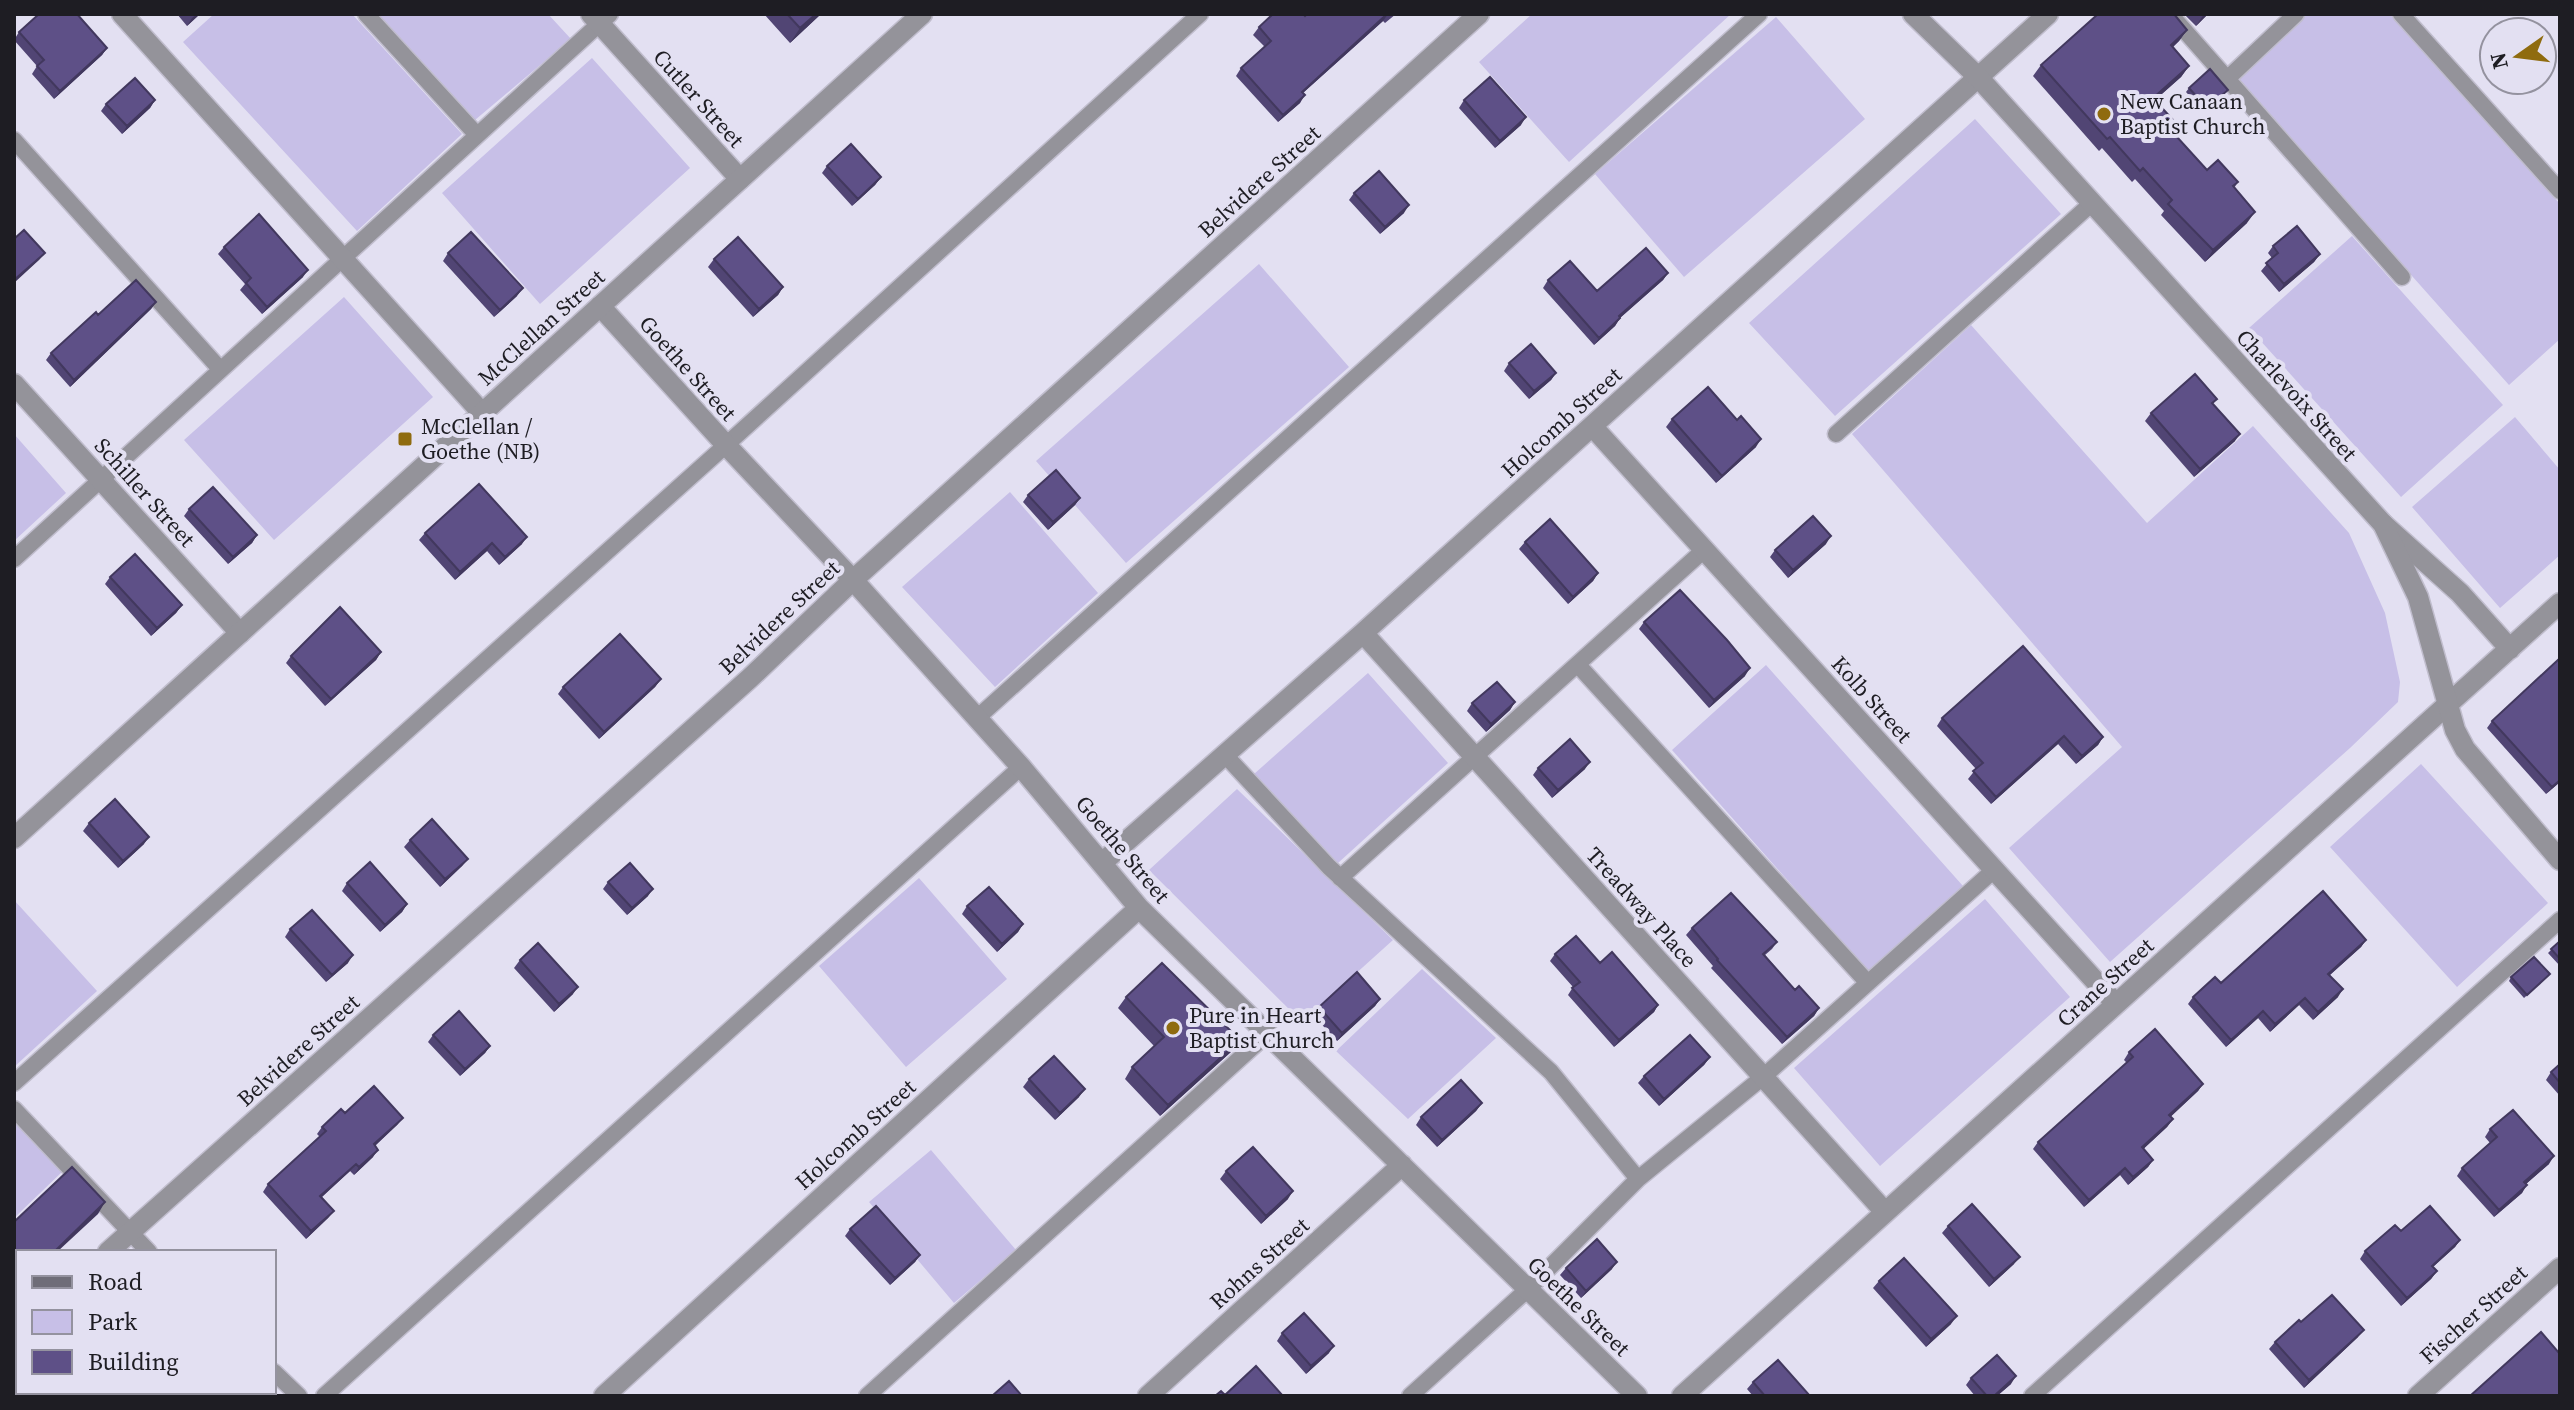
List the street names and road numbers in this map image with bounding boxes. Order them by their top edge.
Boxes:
street label: Cutler Street [647,42,752,154]
street label: Belvidere Street [1191,117,1327,244]
street label: McClellan Street [471,261,611,392]
street label: Goethe Street [633,309,744,428]
street label: Charlevoix Street [2230,323,2365,468]
street label: Holcomb Street [1494,359,1628,484]
street label: Schiller Street [88,431,203,554]
street label: Belvidere Street [712,553,846,681]
street label: Kolb Street [1825,649,1920,750]
street label: Goethe Street [1069,789,1177,910]
street label: Treadway Place [1580,840,1704,974]
street label: Crane Street [2050,930,2160,1033]
street label: Belvidere Street [230,986,366,1113]
street label: Holcomb Street [788,1071,922,1196]
street label: Rohns Street [1203,1210,1316,1316]
street label: Goethe Street [1521,1249,1637,1363]
street label: Fischer Street [2413,1257,2534,1370]

